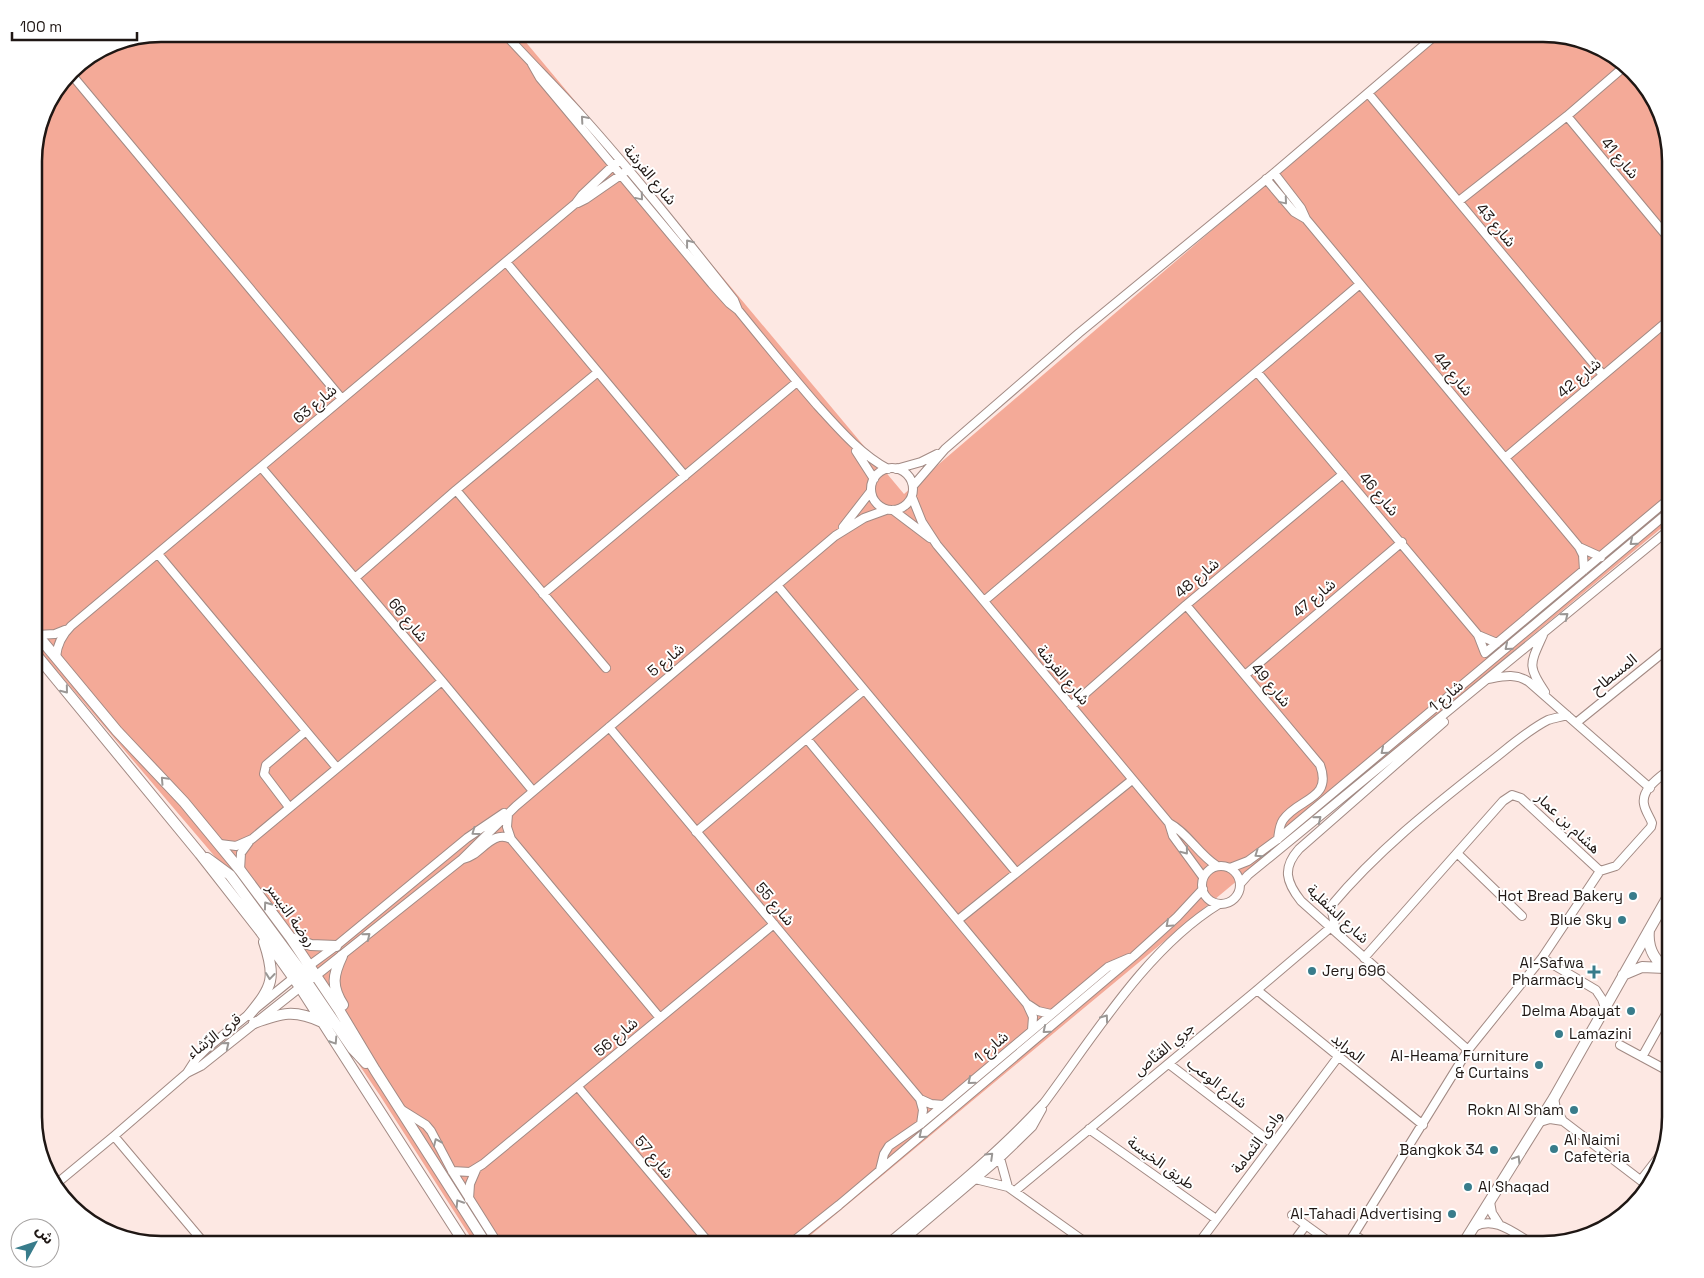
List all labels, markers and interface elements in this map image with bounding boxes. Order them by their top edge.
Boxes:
scale bar [12,10,138,42]
text: 100 m [20,17,62,36]
one-way arrow [581,115,590,124]
street label: شارع 41 [1595,133,1643,184]
street label: شارع الفرشة [617,141,681,211]
one-way arrow [635,191,643,200]
one-way arrow [1279,195,1287,204]
street label: شارع 43 [1470,199,1520,253]
one-way arrow [686,239,695,249]
street label: شارع 44 [1427,348,1477,402]
street label: شارع 42 [1553,354,1607,404]
street label: شارع 63 [289,380,343,430]
street label: شارع 46 [1353,468,1403,522]
one-way arrow [1630,537,1639,545]
street label: شارع 48 [1171,554,1225,604]
street label: شارع 47 [1288,574,1341,623]
street label: شارع 66 [382,594,432,648]
one-way arrow [1559,612,1568,621]
street label: شارع 5 [643,639,690,683]
street label: شارع الفرشة [1030,641,1094,711]
one-way arrow [1505,641,1514,649]
street label: المسطاح [1587,649,1642,700]
street label: شارع 49 [1245,659,1295,713]
street label: شارع 1 [1424,676,1469,718]
one-way arrow [59,684,67,693]
one-way arrow [1380,745,1389,754]
one-way arrow [161,776,170,785]
street label: هشام بن عمار [1530,787,1605,859]
one-way arrow [1312,816,1321,825]
one-way arrow [471,826,481,835]
one-way arrow [1179,845,1187,854]
one-way arrow [1254,848,1264,857]
street label: روضة النيسر [262,878,320,950]
street label: شارع 55 [749,878,799,931]
street label: شارع الشفلية [1301,880,1374,950]
place label: Hot Bread Bakery [1497,886,1623,905]
marker: Hot Bread Bakery [1627,890,1639,902]
one-way arrow [264,902,272,911]
place label: Blue Sky [1550,910,1612,929]
marker: Blue Sky [1616,914,1628,926]
one-way arrow [1166,919,1175,928]
one-way arrow [361,932,370,941]
place label: Al-Safwa Pharmacy [1512,953,1584,989]
place label: Jery 696 [1322,961,1386,980]
marker: Jery 696 [1306,965,1318,977]
marker: Al-Safwa Pharmacy [1588,966,1600,978]
one-way arrow [265,972,276,980]
place label: Delma Abayat [1522,1001,1621,1020]
marker: Delma Abayat [1625,1005,1637,1017]
street label: قرى الرّشاء [183,1009,245,1062]
street label: شارع 56 [590,1013,644,1063]
one-way arrow [1100,1015,1108,1024]
street label: جري القنّاص [1129,1017,1200,1082]
one-way arrow [1042,1024,1051,1033]
place label: Lamazini [1569,1024,1632,1043]
street label: شارع 1 [969,1027,1014,1069]
street label: المرابد [1328,1028,1369,1067]
marker: Lamazini [1553,1028,1565,1040]
one-way arrow [327,1035,337,1044]
one-way arrow [221,1042,230,1051]
place label: Al-Heama Furniture & Curtains [1390,1046,1529,1082]
street label: شارع الوعب [1181,1053,1252,1115]
marker: Al-Heama Furniture & Curtains [1533,1059,1545,1071]
one-way arrow [968,1076,977,1084]
place label: Rokn Al Sham [1467,1100,1564,1119]
marker: Rokn Al Sham [1568,1104,1580,1116]
street label: وادى الثمامة [1227,1106,1286,1177]
one-way arrow [918,1129,927,1138]
place label: Al Naimi Cafeteria [1564,1130,1630,1166]
street label: شارع 57 [629,1131,678,1184]
street label: طريق الخيسة [1123,1132,1199,1194]
one-way arrow [433,1138,444,1147]
place label: Bangkok 34 [1399,1140,1484,1159]
marker: Al Naimi Cafeteria [1548,1143,1560,1155]
marker: Bangkok 34 [1488,1144,1500,1156]
one-way arrow [984,1152,993,1161]
one-way arrow [1511,1155,1520,1164]
place label: Al Shaqad [1478,1177,1550,1196]
marker: Al Shaqad [1462,1181,1474,1193]
one-way arrow [456,1200,466,1209]
place label: Al-Tahadi Advertising [1290,1204,1442,1223]
marker: Al-Tahadi Advertising [1446,1208,1458,1220]
north arrow [10,1218,60,1268]
text: ش [32,1222,58,1248]

